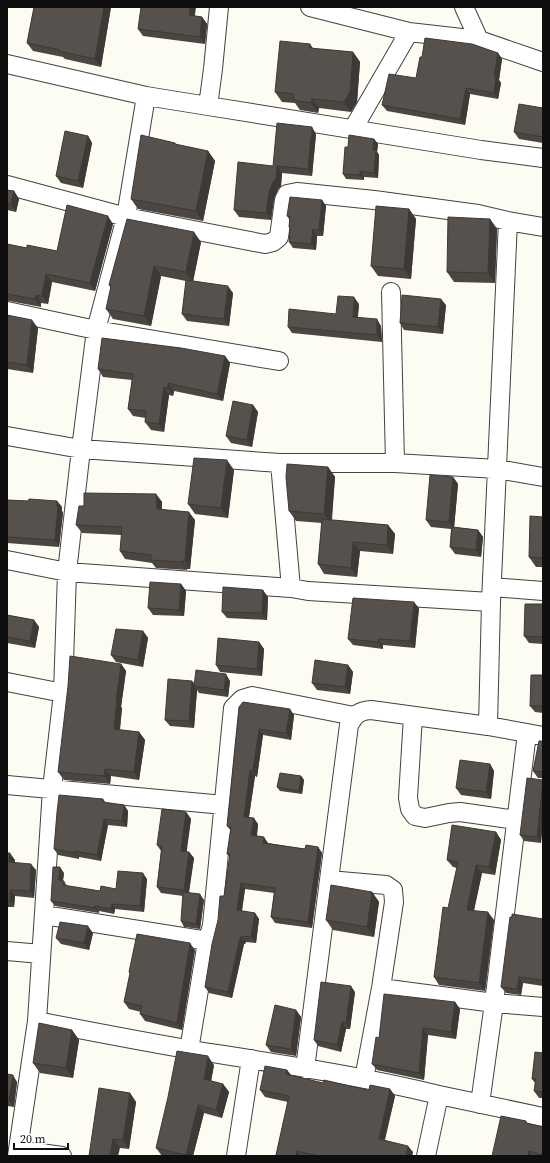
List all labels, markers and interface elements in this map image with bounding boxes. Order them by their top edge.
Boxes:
scale bar [14,1125,68,1151]
text: 20 m [20,1131,46,1147]

